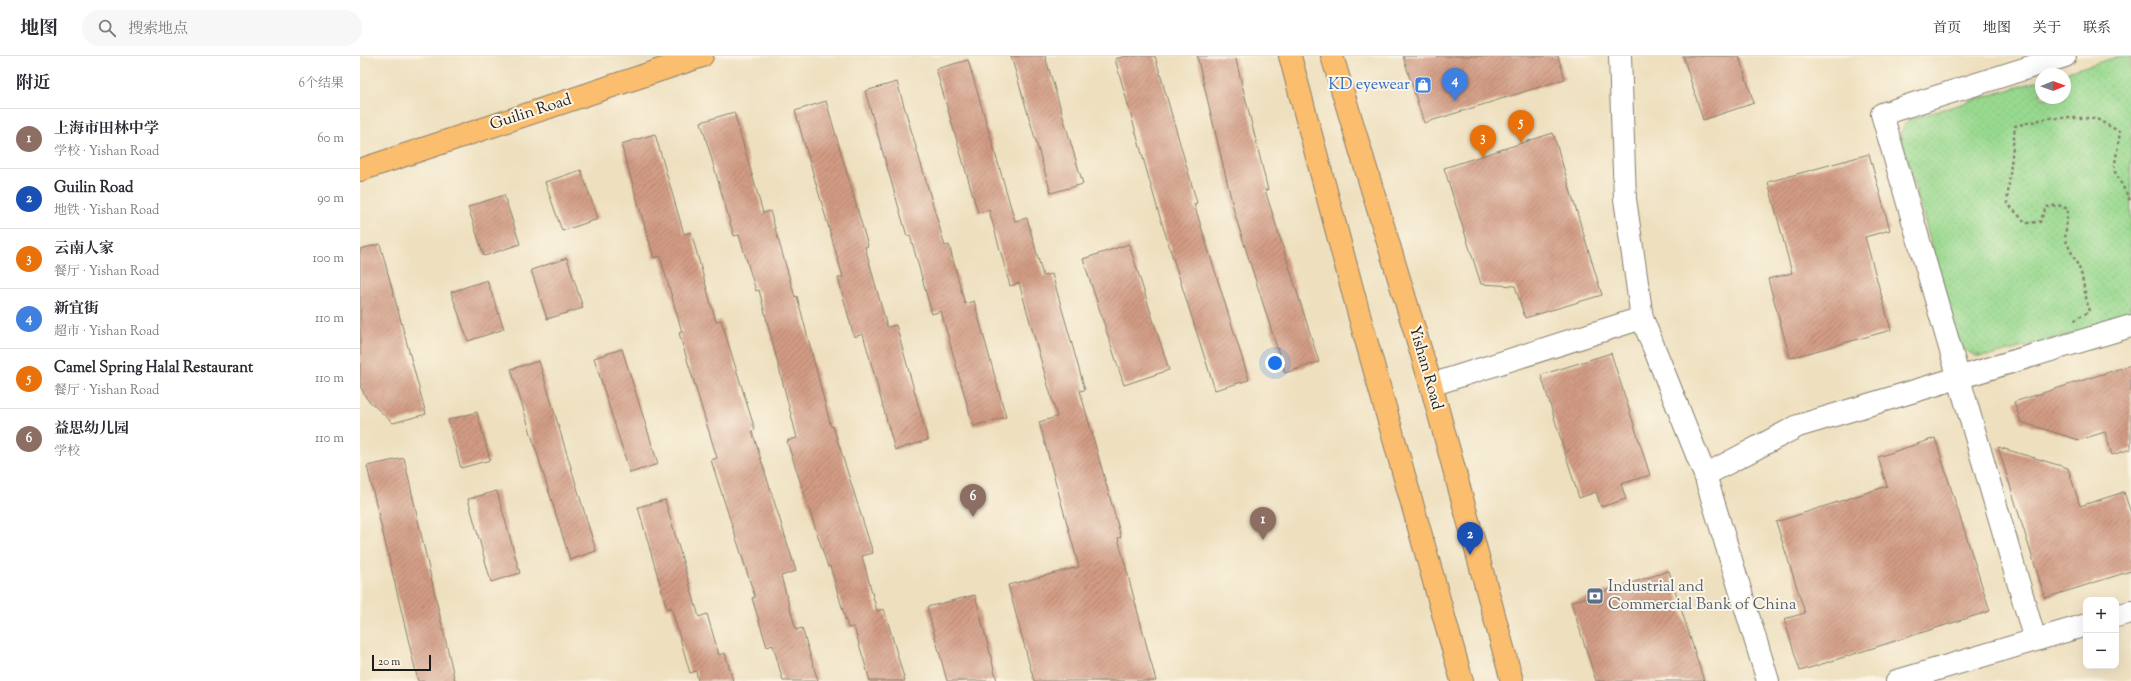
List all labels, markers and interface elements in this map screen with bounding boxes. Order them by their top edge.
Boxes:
search box [82,10,362,46]
text: 地图 [20,16,58,43]
icon: search [96,17,118,39]
text: 搜索地点 [128,19,188,40]
text: 首页 [1933,19,1961,39]
text: 地图 [1983,19,2011,39]
text: 关于 [2033,19,2061,39]
text: 联系 [2083,19,2111,39]
pin: 4 [1442,68,1468,101]
north arrow [2035,68,2071,104]
text: 附近 [16,72,50,96]
place label: KD eyewear [1328,74,1410,97]
text: 6个结果 [299,75,344,93]
shop icon: KD eyewear [1413,75,1433,95]
street label: Guilin Road [487,89,575,137]
pin: 5 [1508,110,1534,143]
text: 上海市田林中学 [54,119,159,140]
pin: 3 [1470,125,1496,158]
text: 1 [27,130,31,148]
text: 60 m [317,130,344,148]
text: 学校 · Yishan Road [54,143,159,161]
text: Guilin Road [54,178,133,199]
text: 2 [26,190,32,208]
text: 90 m [317,190,344,208]
text: 地铁 · Yishan Road [54,202,159,220]
text: 云南人家 [54,239,114,260]
text: 3 [26,250,32,268]
text: 100 m [312,250,344,268]
text: 餐厅 · Yishan Road [54,263,159,281]
text: 新宜街 [54,299,99,320]
text: 4 [26,310,32,328]
text: 110 m [315,310,344,328]
text: 超市 · Yishan Road [54,323,159,341]
street label: Yishan Road [1402,323,1448,413]
your location [1265,353,1285,373]
text: Camel Spring Halal Restaurant [54,358,253,379]
text: 5 [27,370,31,388]
text: 110 m [315,370,344,388]
text: 餐厅 · Yishan Road [54,382,159,400]
text: 益思幼儿园 [54,419,129,440]
text: 6 [26,430,32,448]
text: 110 m [315,430,344,448]
text: 学校 [54,443,80,461]
pin: 6 [960,484,986,517]
pin: 1 [1250,507,1276,540]
pin: 2 [1457,522,1483,555]
place label: Industrial and Commercial Bank of China [1608,576,1797,617]
bank icon: Industrial and Commercial Bank of China [1585,586,1605,606]
map controls [2083,597,2119,669]
button: + [2083,597,2119,633]
button: − [2083,633,2119,669]
scale bar [372,653,431,672]
text: 20 m [378,654,400,670]

